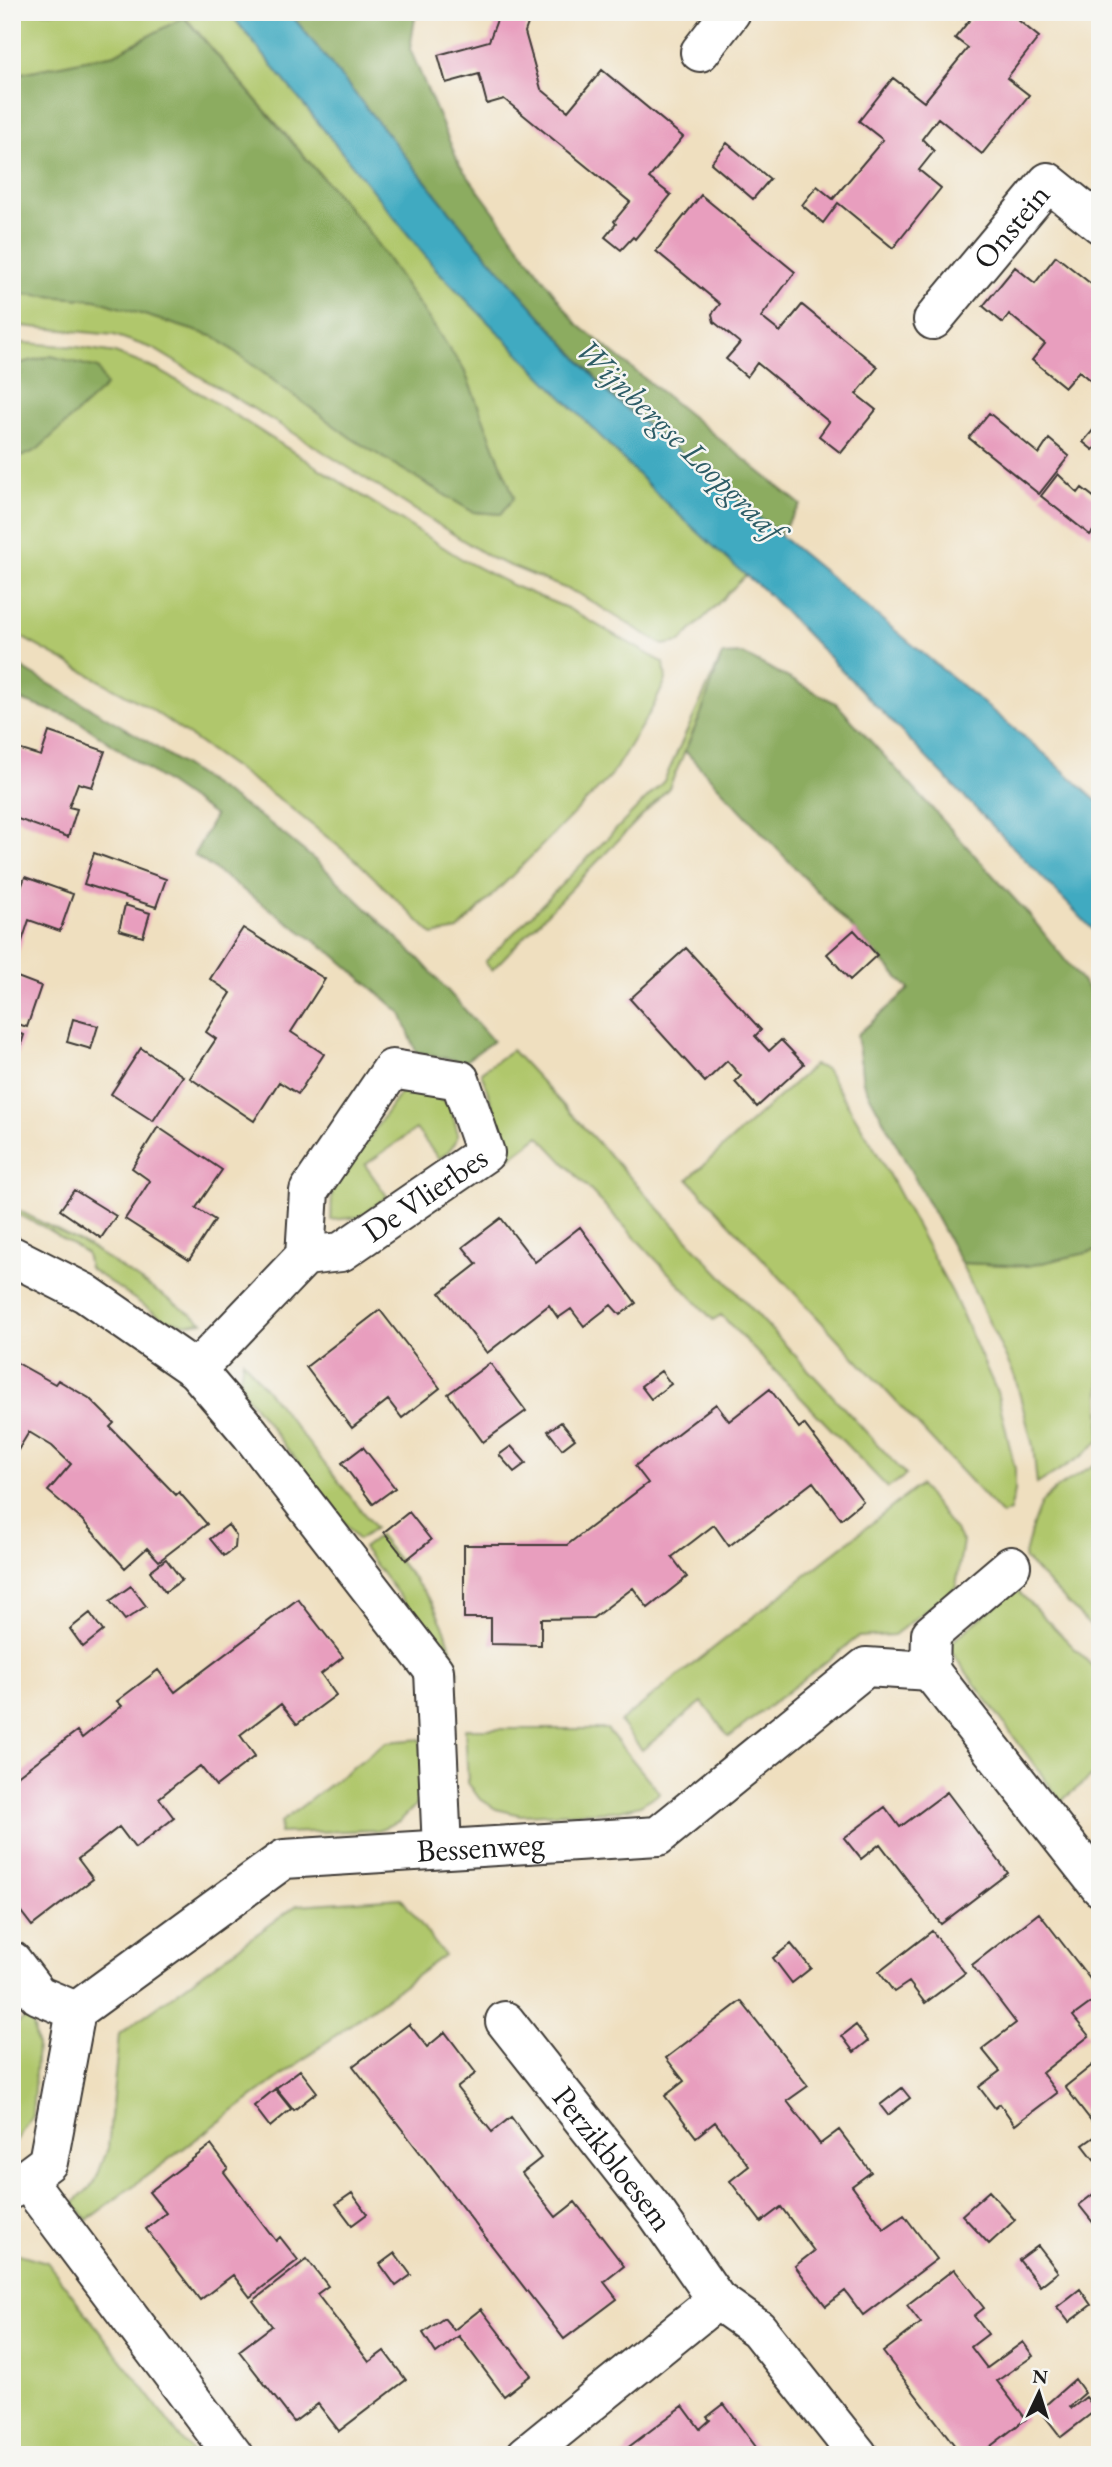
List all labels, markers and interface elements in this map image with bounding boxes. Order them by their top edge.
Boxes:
street label: Onstein [963,175,1059,278]
water label: Wijnbergse Loopgraaf [567,329,799,555]
street label: De Vlierbes [354,1136,496,1252]
street label: Bessenweg [415,1822,547,1872]
street label: Perzikbloesem [543,2077,684,2239]
north arrow [1004,2358,1074,2428]
text: N [1032,2364,1049,2390]

